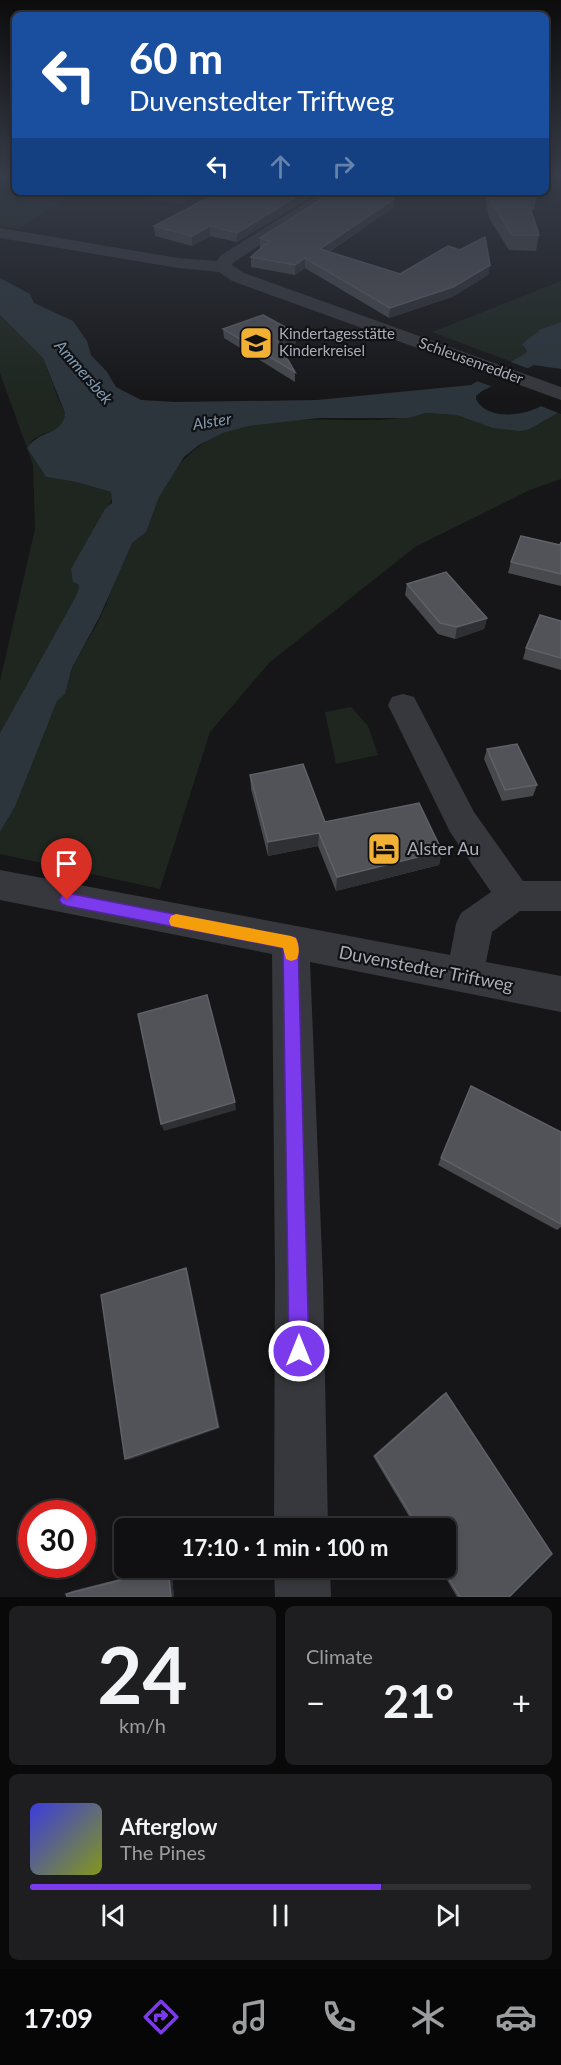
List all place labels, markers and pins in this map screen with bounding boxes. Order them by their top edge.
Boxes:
place label: Kindertagesstätte Kinderkreisel [279,324,395,359]
school or university icon: Kindertagesstätte Kinderkreisel [238,325,274,361]
hotel icon: Alster Au [366,831,402,867]
place label: Alster Au [407,837,479,859]
pin [41,838,92,900]

